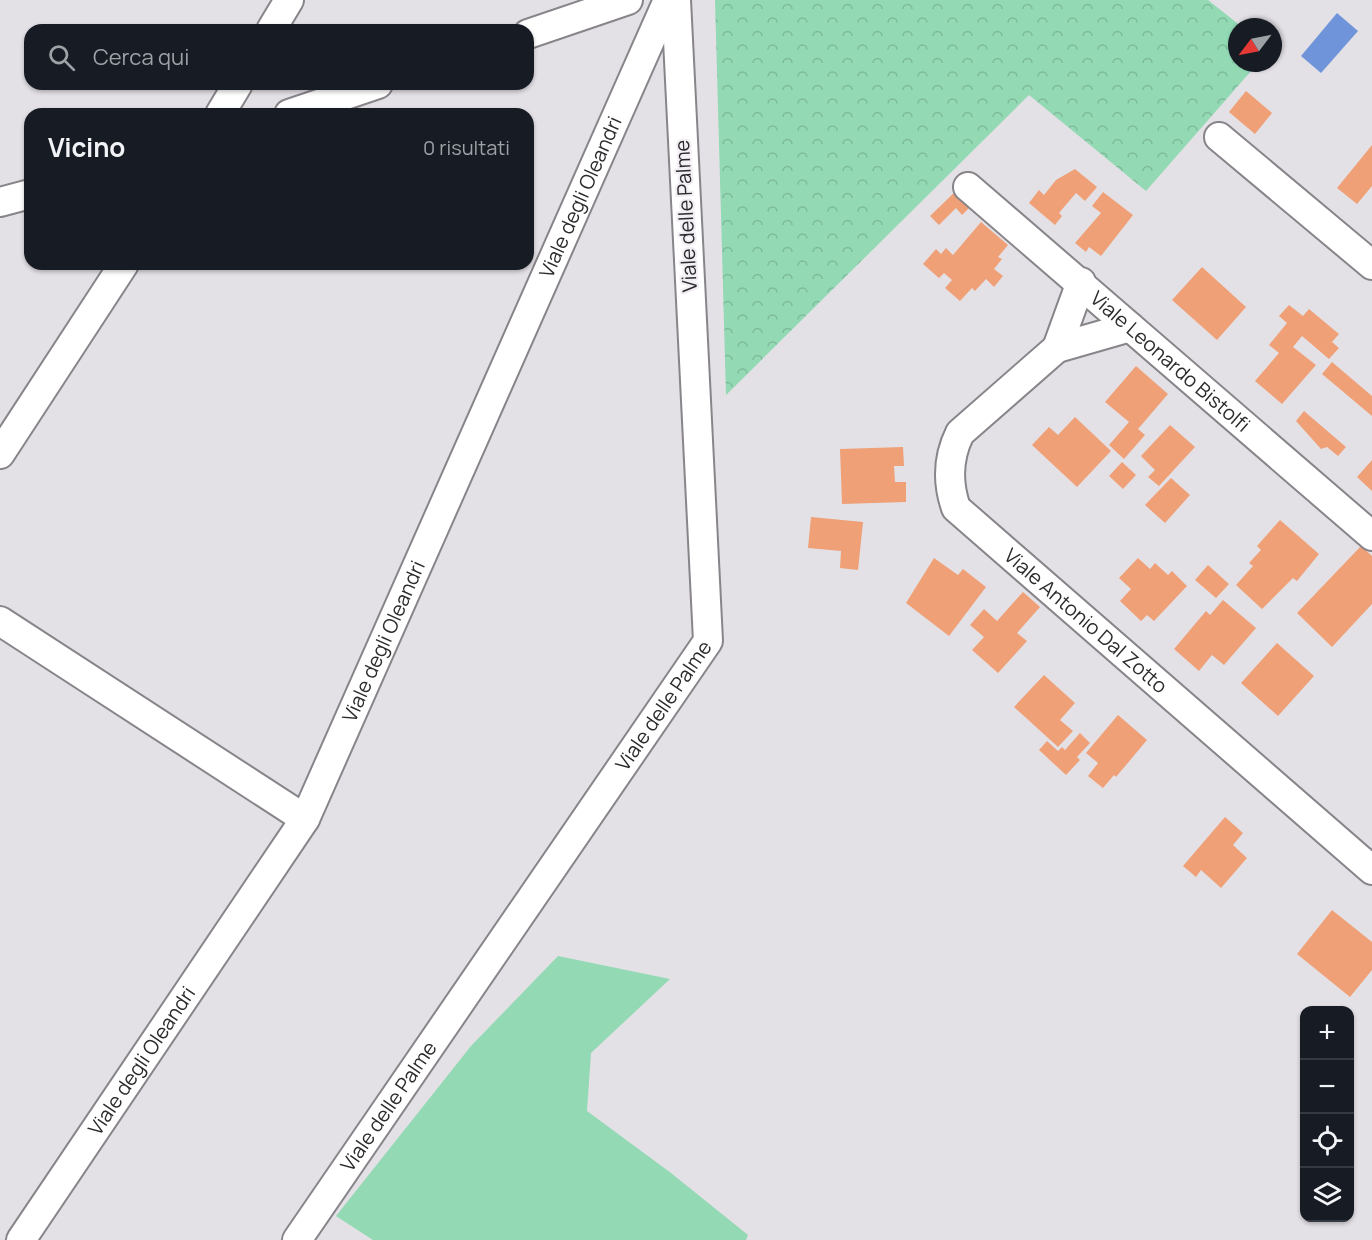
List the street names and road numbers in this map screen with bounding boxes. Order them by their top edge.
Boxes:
street label: Viale degli Oleandri [533,112,628,282]
street label: Viale delle Palme [668,139,703,293]
street label: Viale Leonardo Bistolfi [1085,285,1256,438]
street label: Viale Antonio Dal Zotto [998,542,1173,699]
street label: Viale degli Oleandri [336,556,431,726]
street label: Viale delle Palme [609,635,717,776]
street label: Viale degli Oleandri [82,981,201,1140]
street label: Viale delle Palme [334,1036,443,1177]

